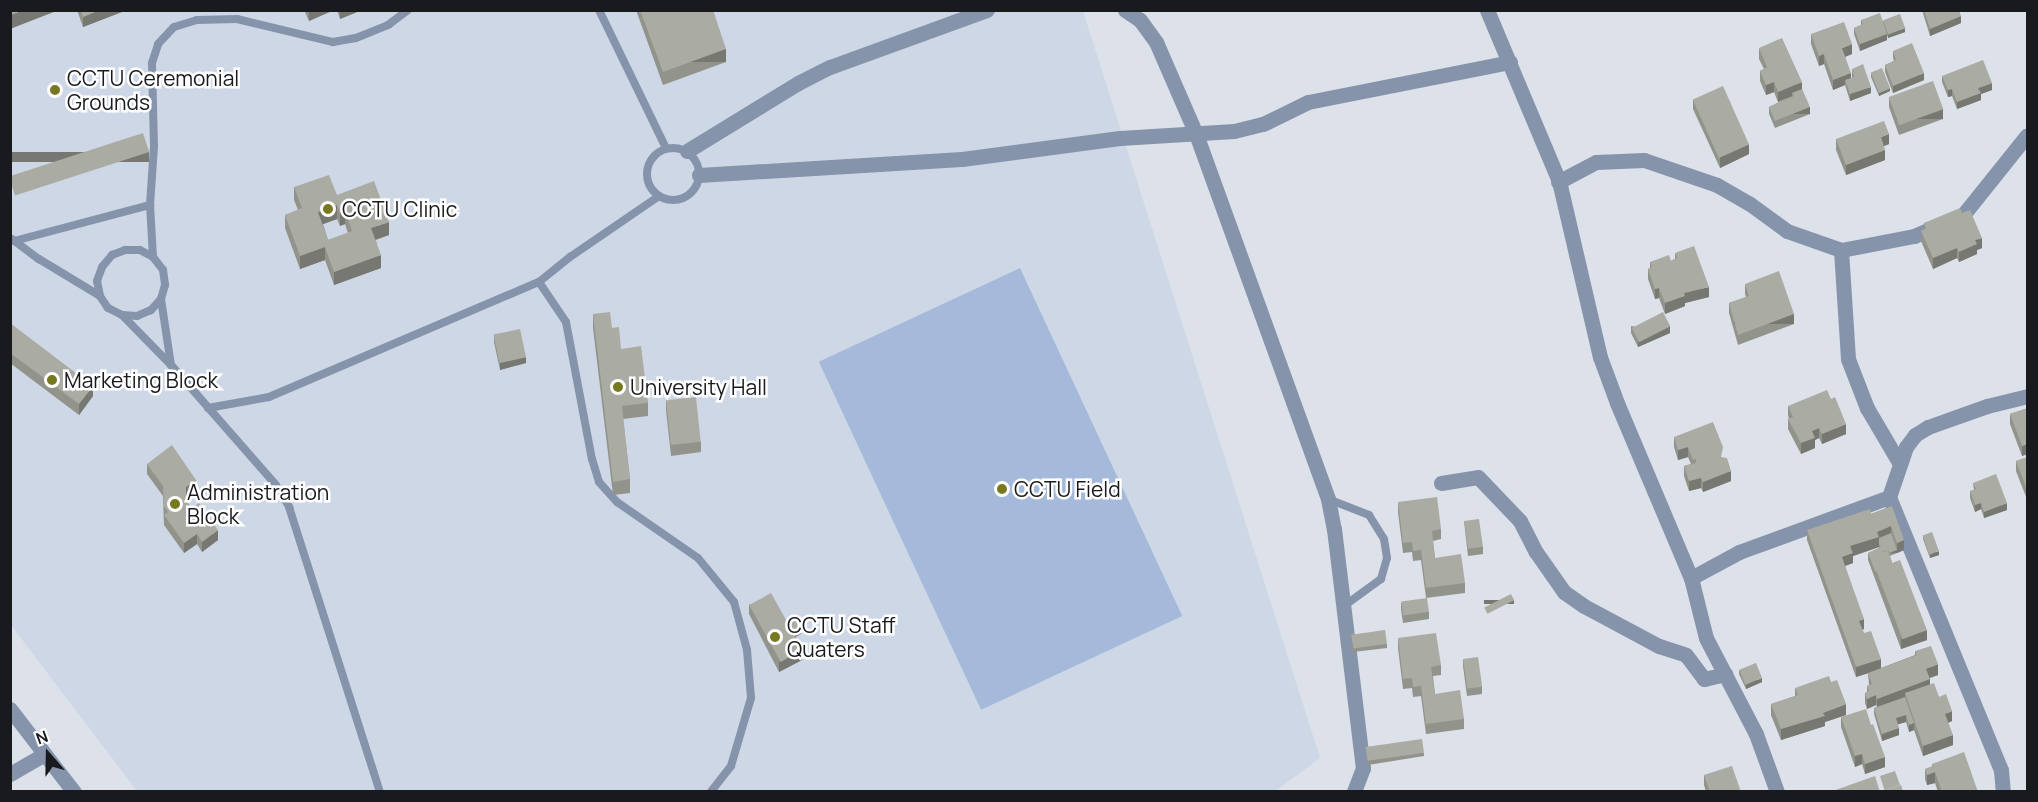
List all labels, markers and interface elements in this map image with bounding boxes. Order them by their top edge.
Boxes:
place label: CCTU Ceremonial Grounds [67,65,239,115]
marker: CCTU Ceremonial Grounds [48,83,62,97]
place label: CCTU Clinic [342,196,457,222]
marker: CCTU Clinic [319,200,337,218]
place label: Marketing Block [64,367,218,393]
marker: Marketing Block [45,373,59,387]
place label: University Hall [630,374,767,400]
marker: University Hall [611,380,625,394]
place label: CCTU Field [1014,476,1121,502]
place label: Administration Block [187,479,329,529]
marker: CCTU Field [995,482,1009,496]
marker: Administration Block [168,497,182,511]
place label: CCTU Staff Quaters [787,612,895,662]
marker: CCTU Staff Quaters [768,630,782,644]
north arrow [18,724,78,784]
text: N [33,725,51,749]

